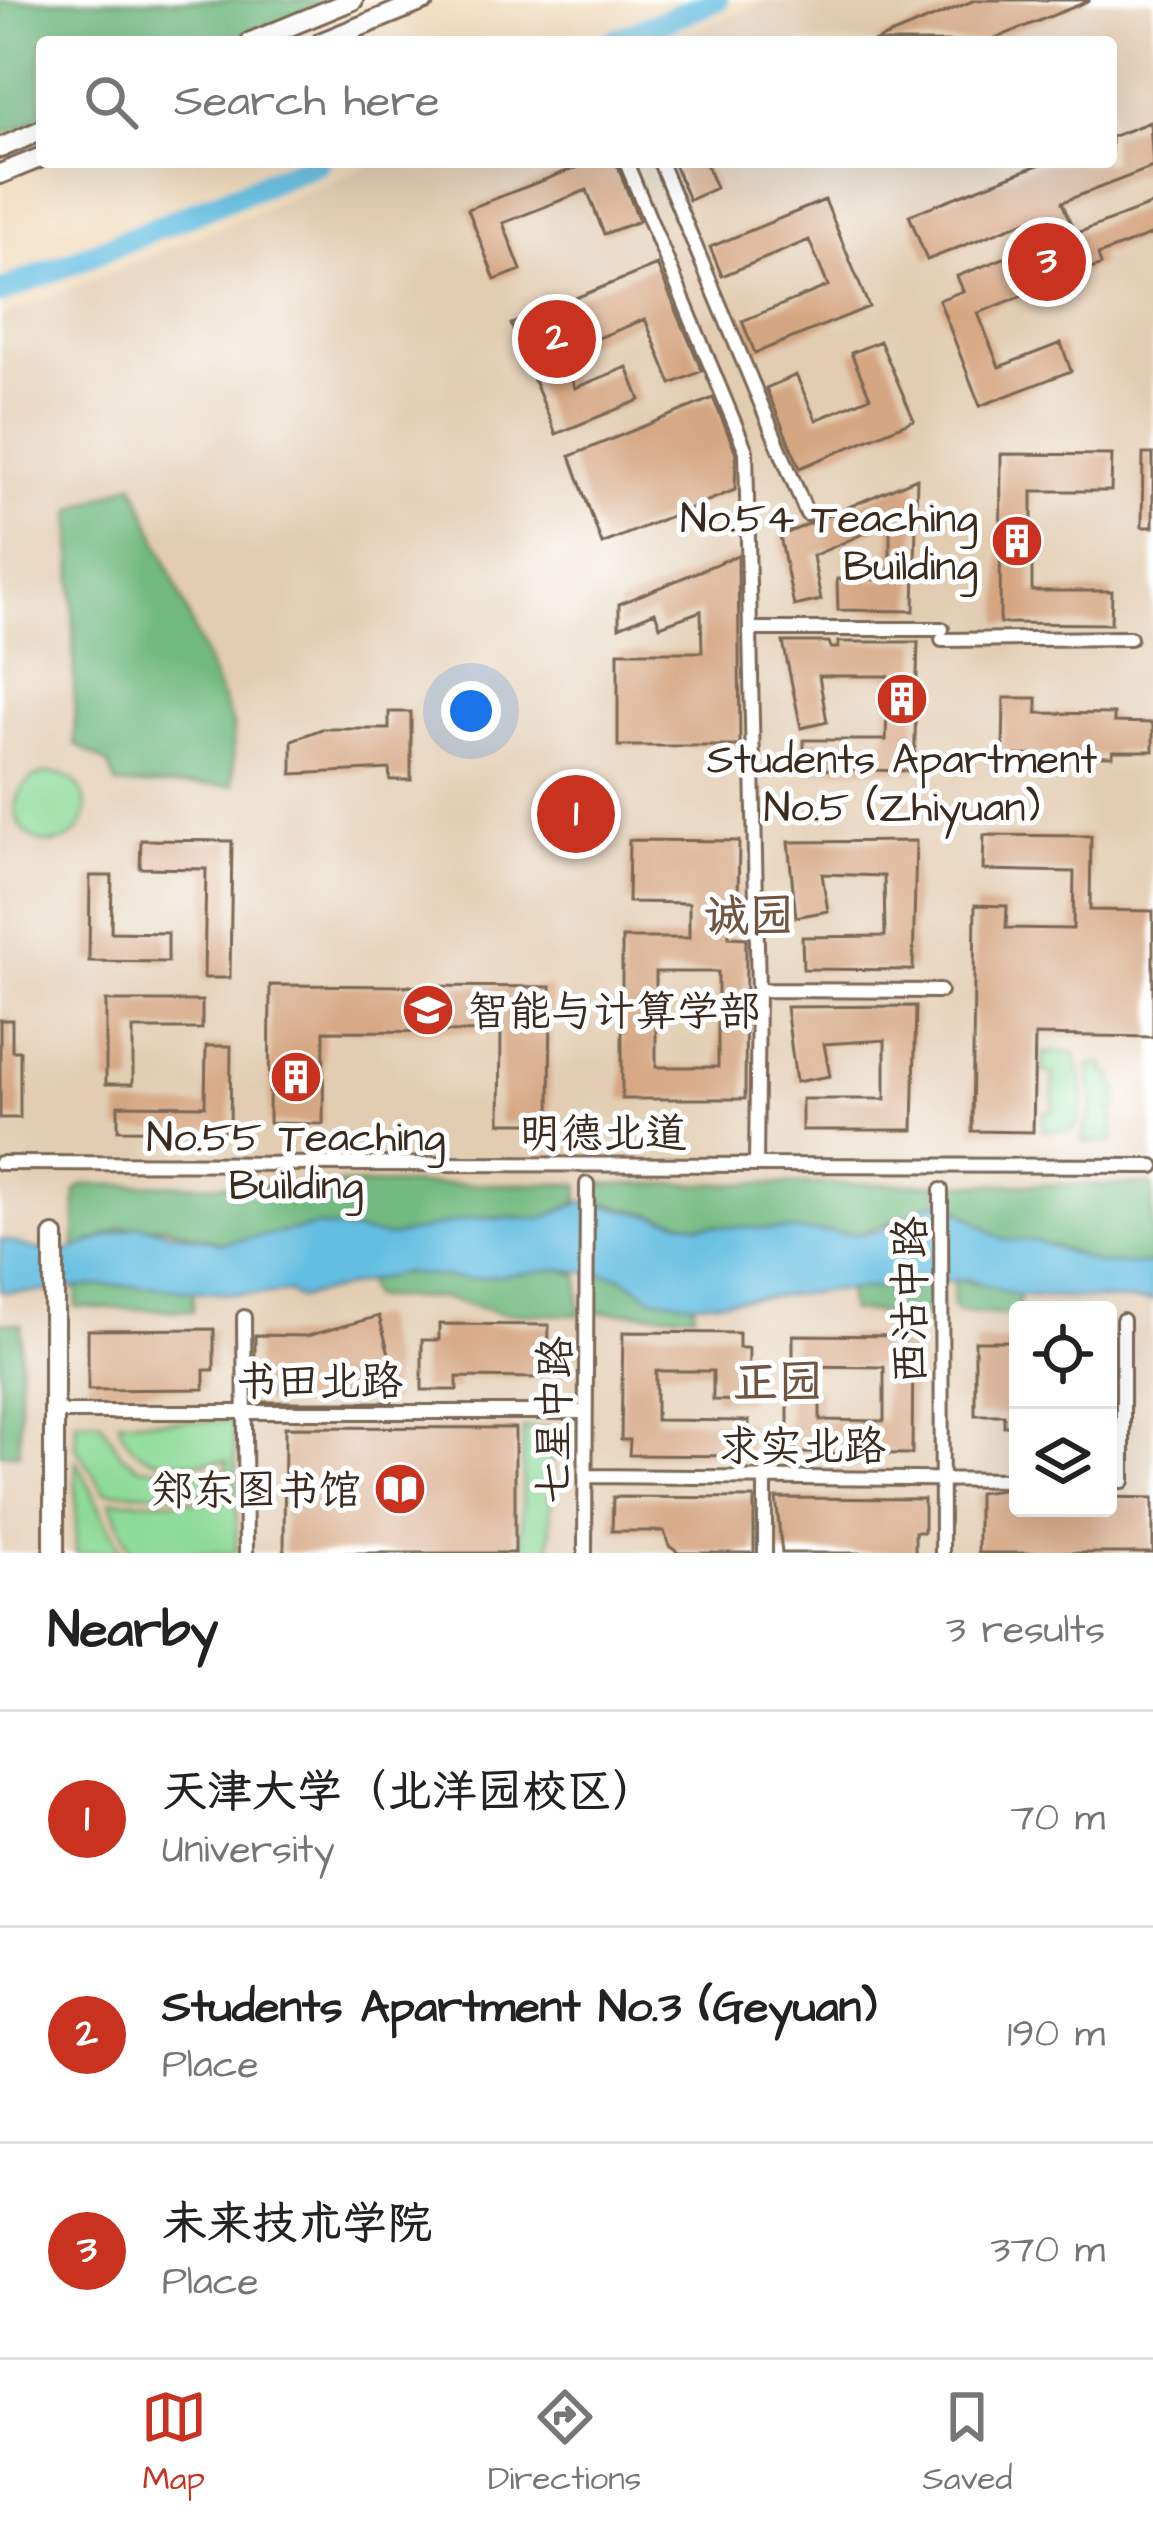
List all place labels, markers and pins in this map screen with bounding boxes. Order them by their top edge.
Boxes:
pin: 3 [1008,217,1086,307]
pin: 2 [518,294,596,384]
place label: No.54 Teaching Building [680,491,978,597]
building icon: No.54 Teaching Building [989,513,1045,569]
building icon: Students Apartment No.5 (Zhiyuan) [874,671,930,727]
place label: Students Apartment No.5 (Zhiyuan) [707,732,1097,839]
pin: 1 [537,769,615,859]
school or university icon: 智能与计算学部 [400,982,456,1038]
place label: 智能与计算学部 [467,984,761,1042]
building icon: No.55 Teaching Building [268,1049,324,1105]
place label: No.55 Teaching Building [147,1110,445,1216]
library icon: 郑东图书馆 [372,1461,428,1517]
place label: 郑东图书馆 [151,1463,361,1521]

